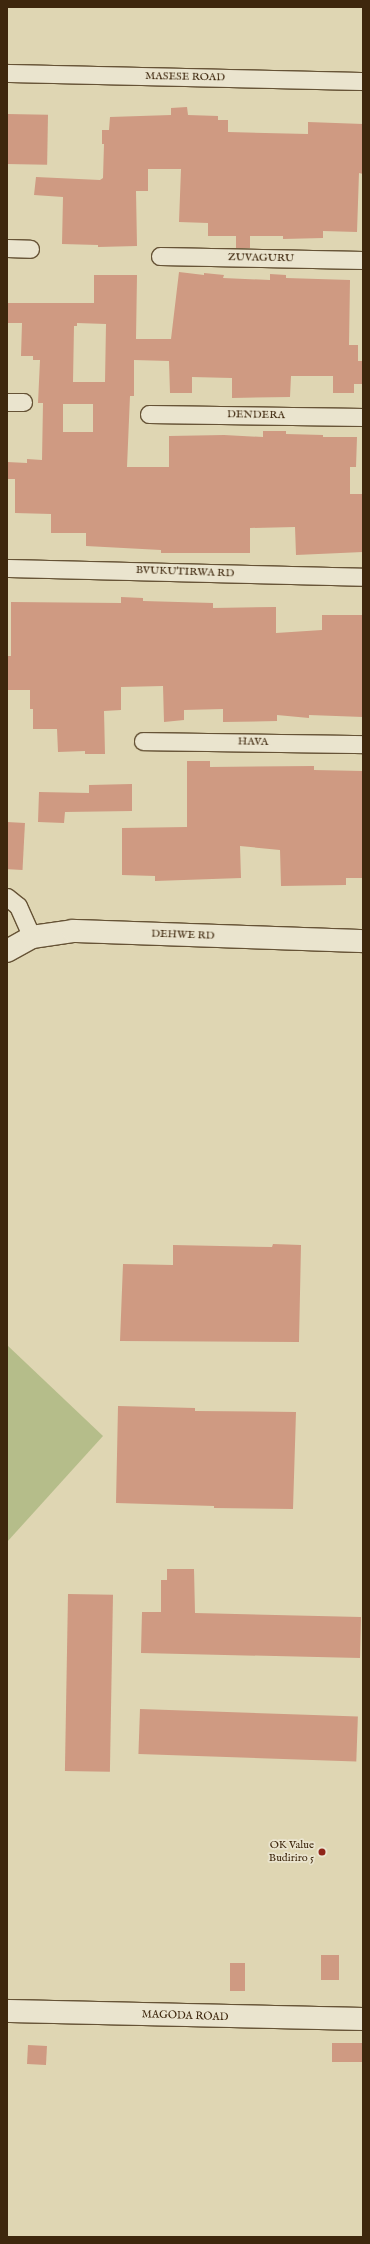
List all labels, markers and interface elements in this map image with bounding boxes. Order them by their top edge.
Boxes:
street label: MASESE ROAD [145,70,225,84]
street label: ZUVAGURU [228,251,294,265]
street label: DENDERA [227,408,285,422]
street label: BVUKUTIRWA RD [136,564,234,580]
street label: HAVA [238,735,268,749]
street label: DEHWE RD [151,927,215,943]
place label: OK Value Budiriro 5 [269,1839,314,1865]
marker: OK Value Budiriro 5 [317,1847,327,1857]
street label: MAGODA ROAD [141,2008,229,2024]

